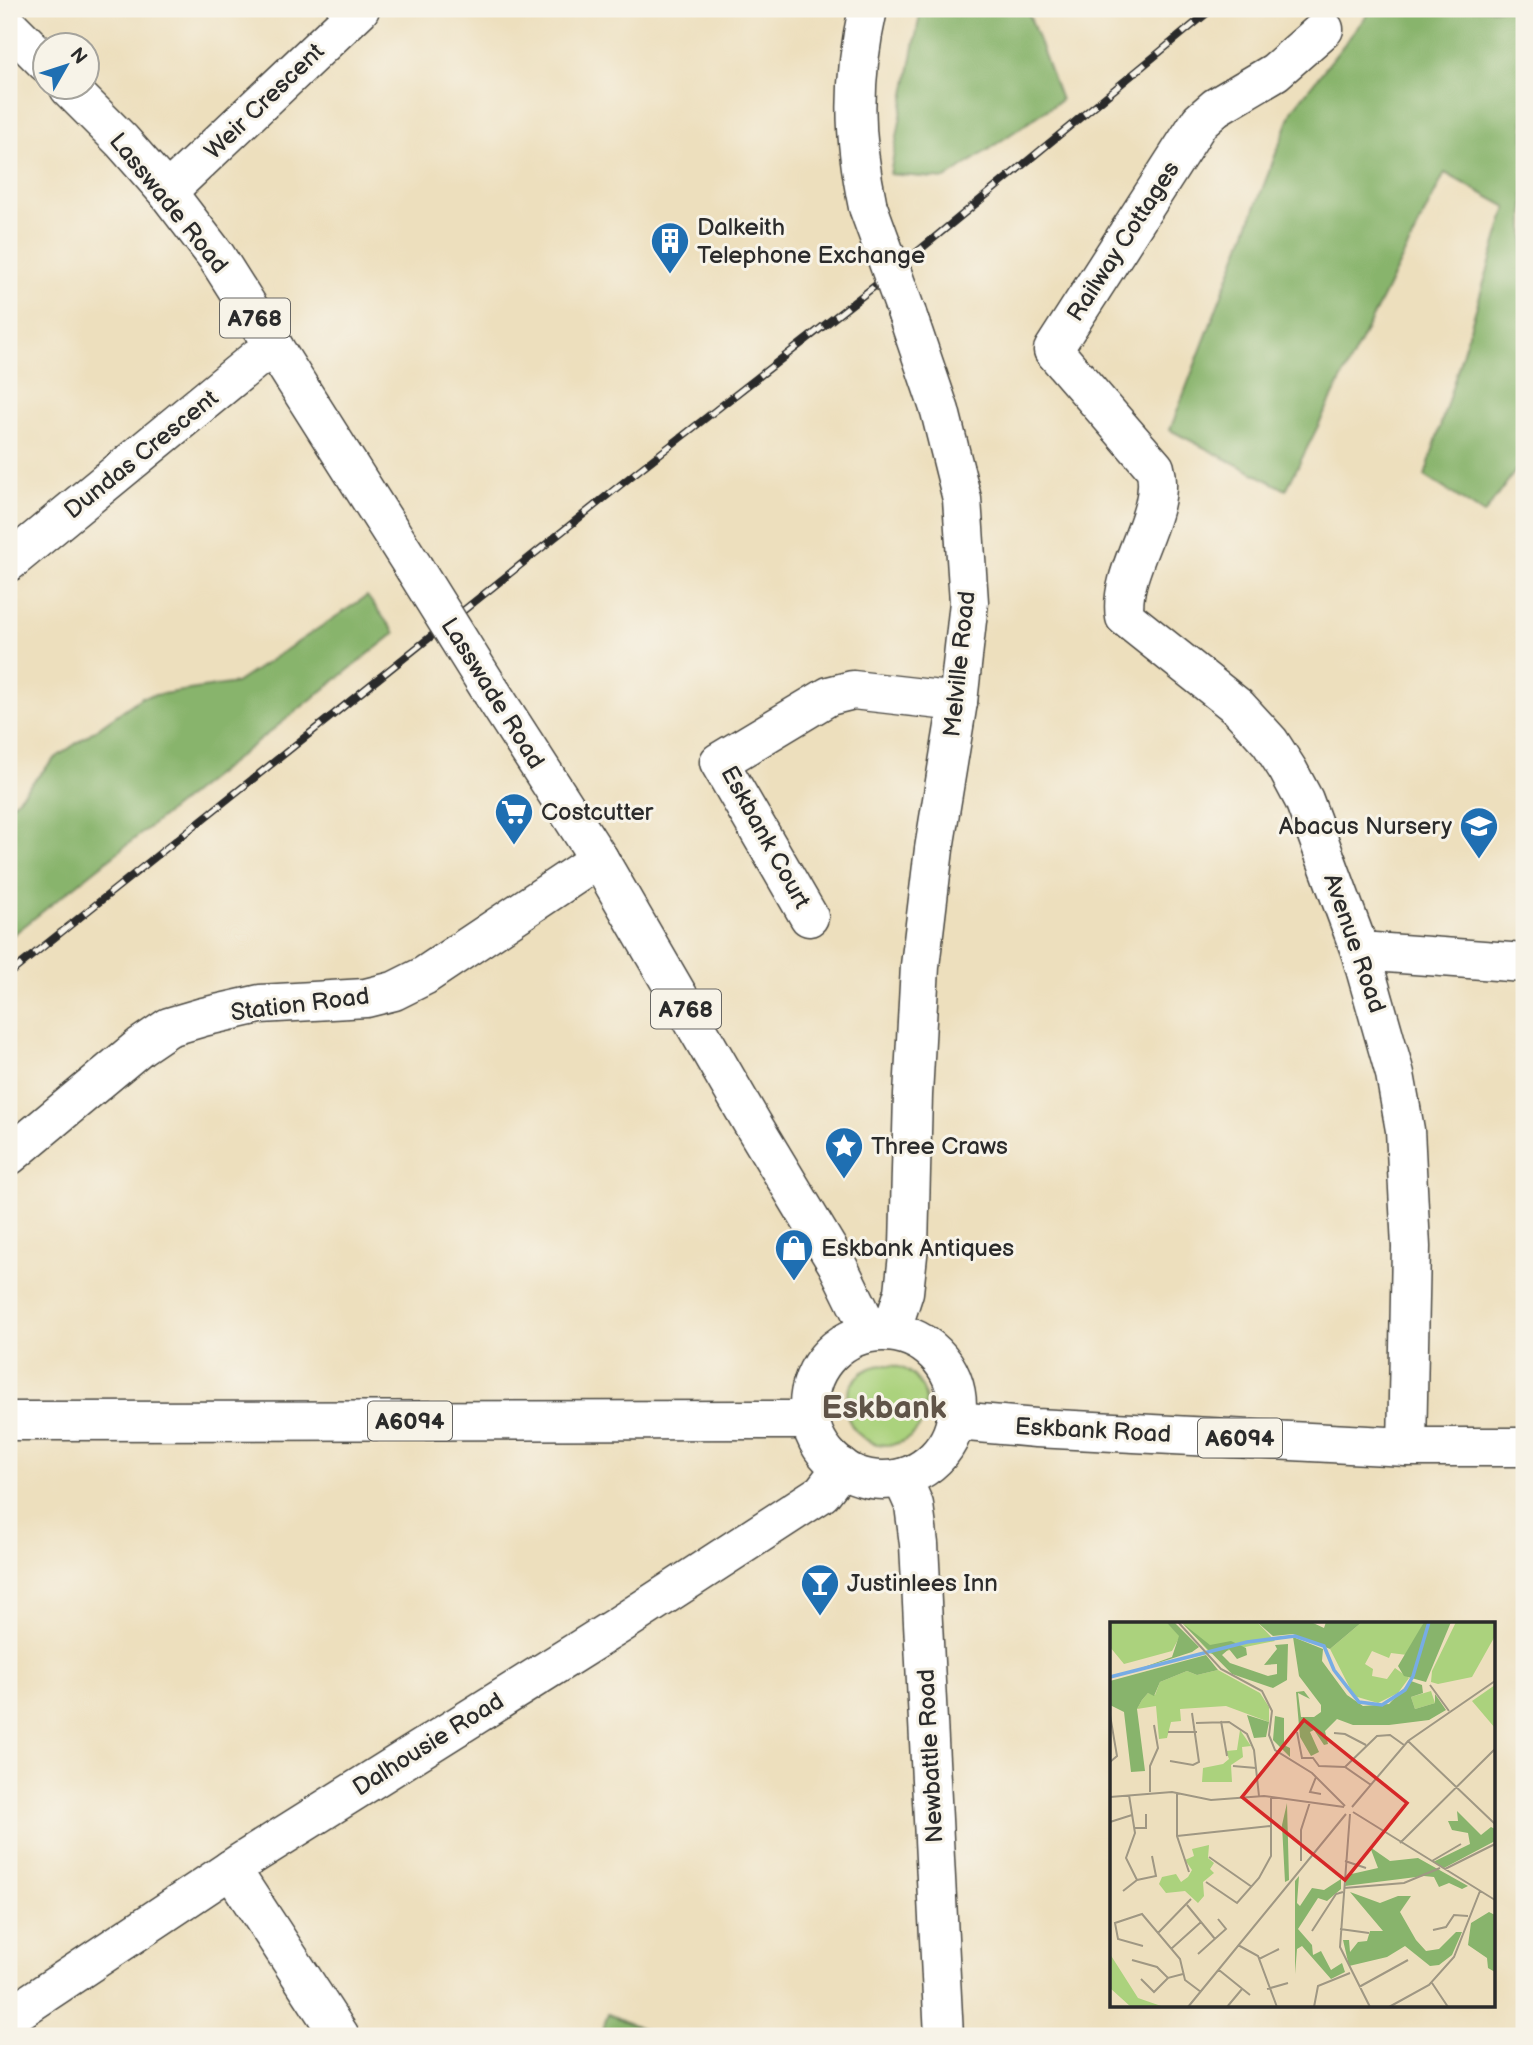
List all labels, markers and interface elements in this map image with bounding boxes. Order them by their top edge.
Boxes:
north arrow [32,32,102,102]
street label: Weir Crescent [199,37,331,166]
text: N [65,43,91,69]
street label: Lasswade Road [103,127,234,279]
street label: Railway Cottages [1061,156,1186,327]
place label: Dalkeith Telephone Exchange [697,213,925,270]
building icon: Dalkeith Telephone Exchange [649,220,691,275]
road number: A768 [220,298,290,338]
street label: Dundas Crescent [59,383,225,525]
street label: Melville Road [937,590,982,739]
street label: Lasswade Road [435,613,551,774]
street label: Eskbank Court [714,761,817,914]
supermarket icon: Costcutter [493,791,535,846]
place label: Costcutter [541,798,654,827]
school or university icon: Abacus Nursery [1458,805,1500,860]
place label: Abacus Nursery [1279,812,1452,841]
street label: Avenue Road [1317,870,1392,1016]
street label: Station Road [229,982,371,1027]
road number: A768 [651,990,721,1028]
place icon: Three Craws [823,1125,865,1180]
place label: Three Craws [871,1132,1008,1161]
shop icon: Eskbank Antiques [773,1227,815,1282]
place label: Eskbank Antiques [821,1234,1014,1263]
district label: Eskbank [821,1389,947,1428]
road number: A6094 [368,1402,452,1440]
street label: Eskbank Road [1014,1412,1172,1449]
road number: A6094 [1198,1418,1282,1457]
bar icon: Justinlees Inn [799,1562,841,1617]
place label: Justinlees Inn [847,1569,998,1598]
inset map [1110,1622,1494,2007]
street label: Newbattle Road [911,1668,950,1844]
street label: Dalhousie Road [347,1686,509,1802]

